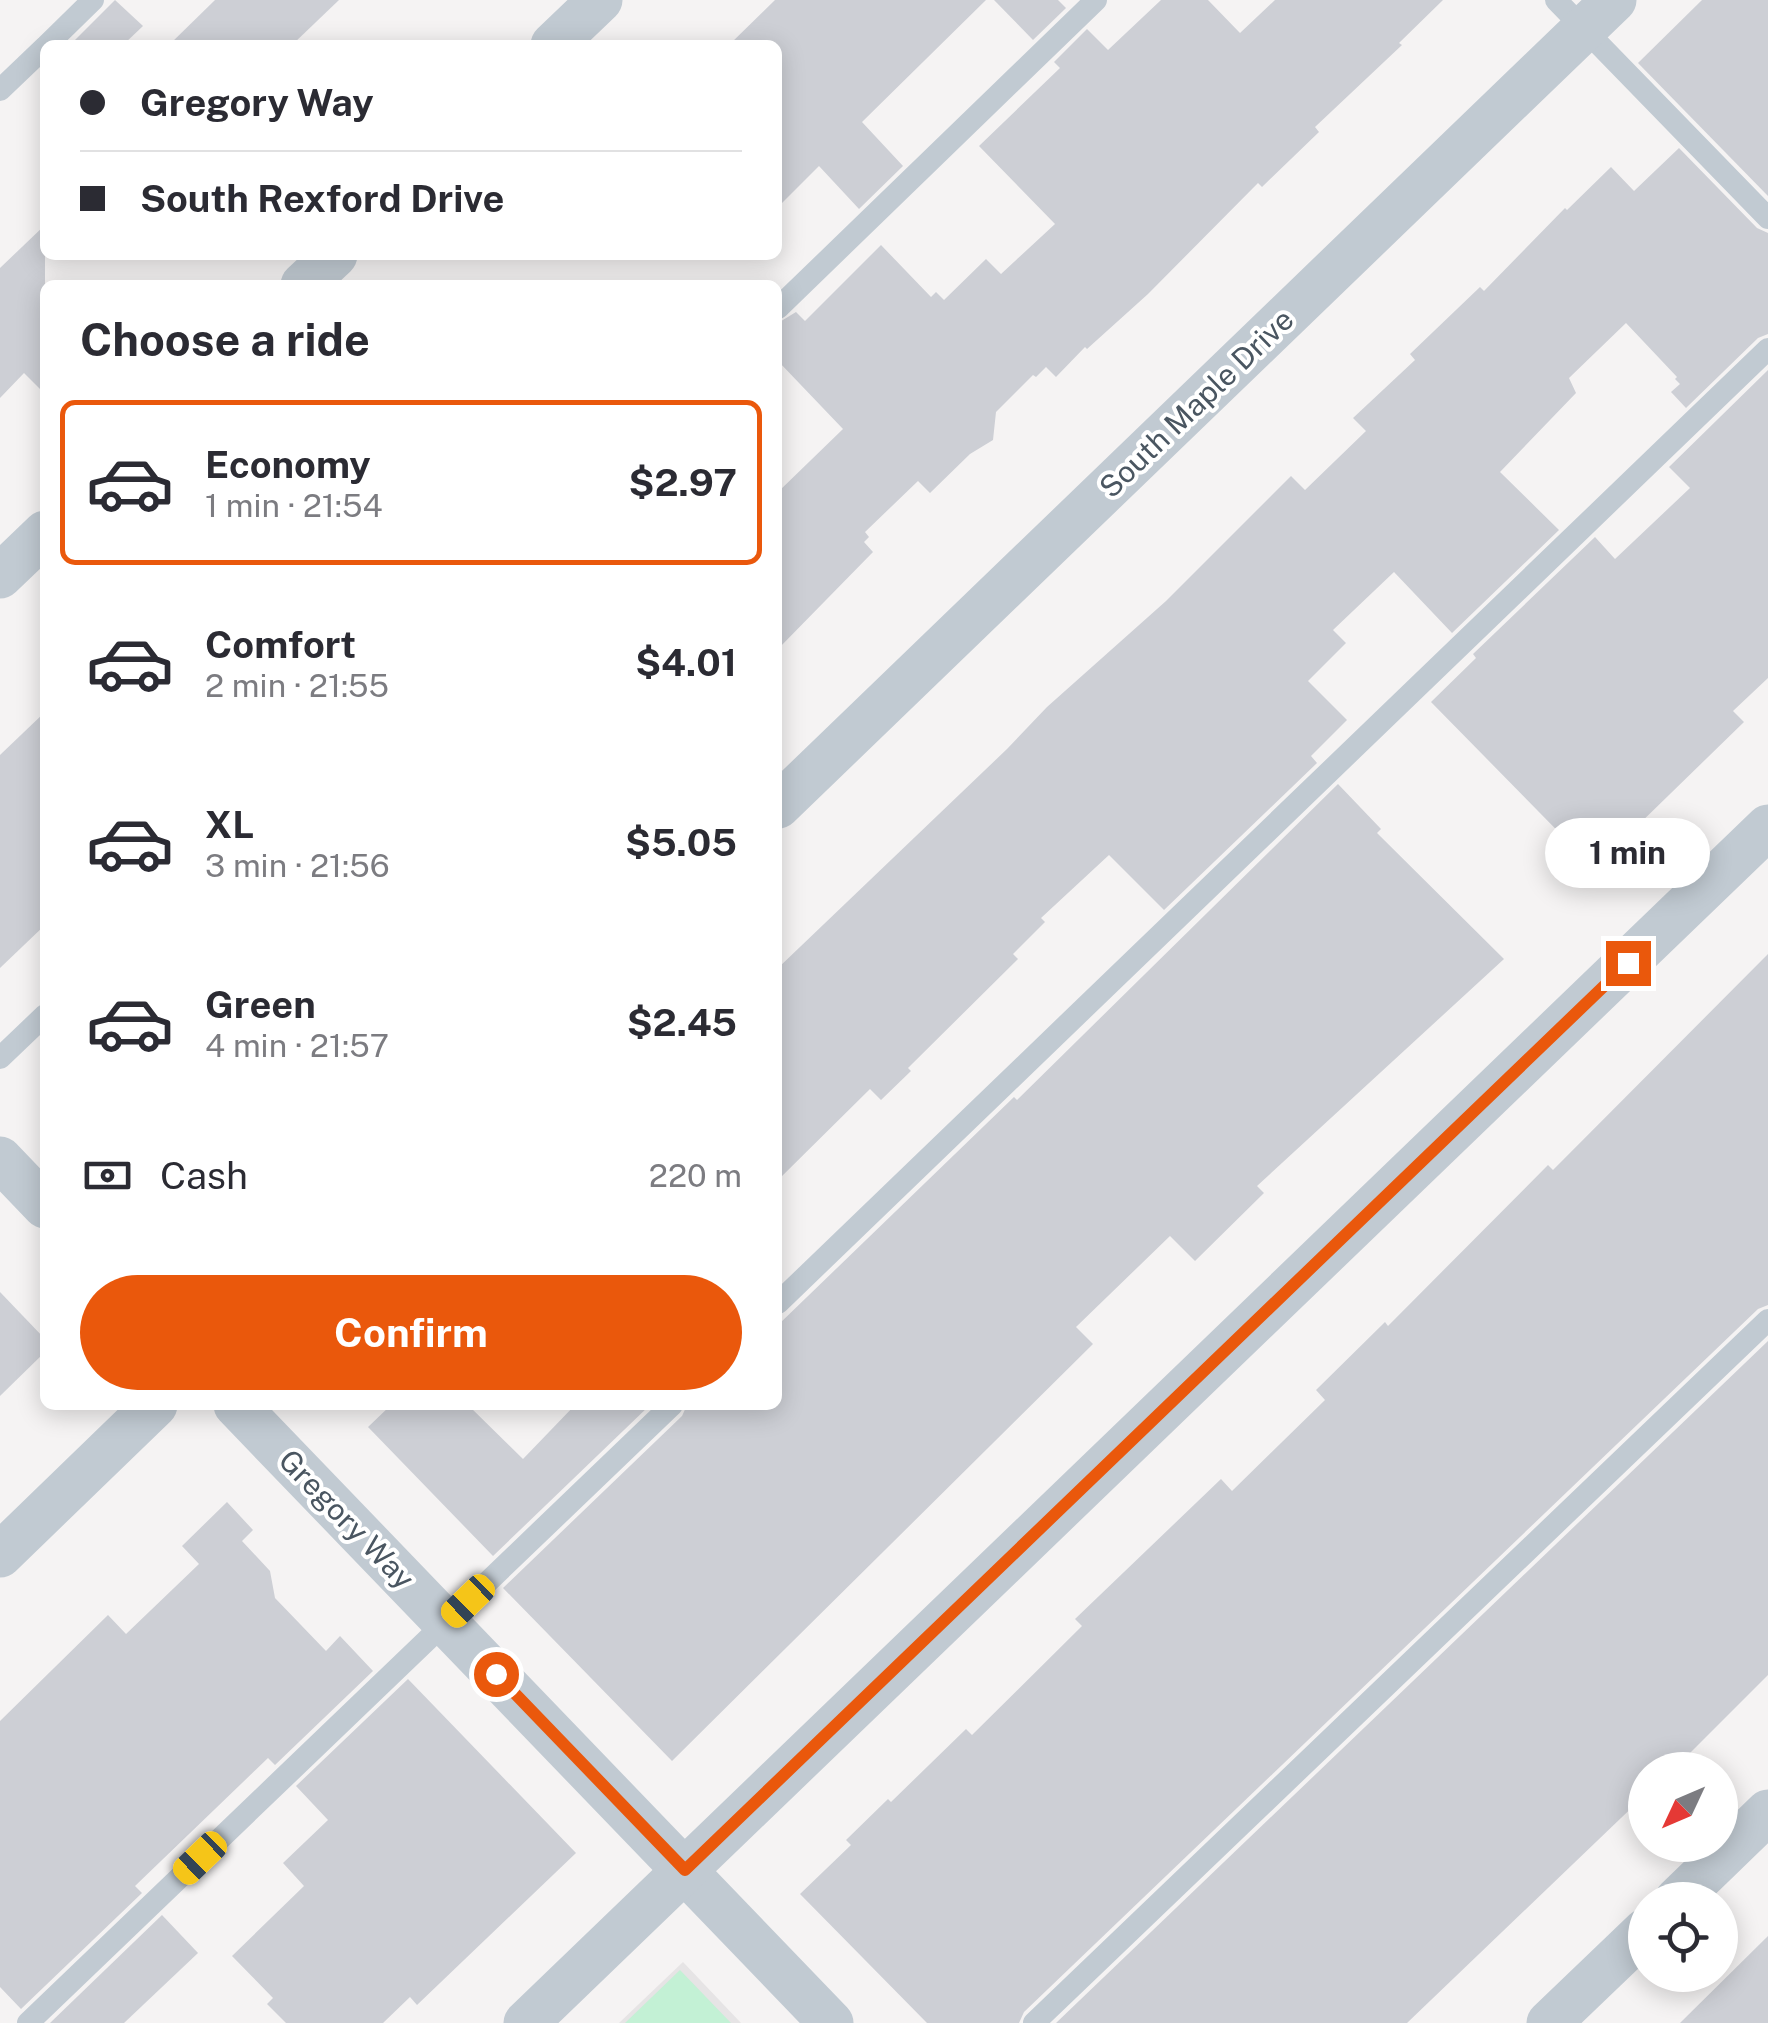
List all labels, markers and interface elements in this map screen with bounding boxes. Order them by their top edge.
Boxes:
text: Gregory Way [140,80,374,125]
text: South Rexford Drive [140,176,504,221]
street label: South Maple Drive [1091,301,1301,505]
text: Choose a ride [80,313,370,366]
icon: car [85,438,175,528]
text: Economy [205,442,371,487]
text: $2.97 [629,460,737,505]
text: 1 min · 21:54 [205,487,383,524]
icon: car [85,618,175,708]
text: Comfort [205,622,356,667]
text: $4.01 [635,640,737,685]
text: 2 min · 21:55 [205,667,389,704]
icon: car [85,798,175,888]
text: XL [205,802,254,847]
callout: 1 min [1546,818,1710,888]
text: $5.05 [625,820,737,865]
text: 1 min [1589,834,1666,871]
text: 3 min · 21:56 [205,847,390,884]
route end [1606,941,1651,986]
icon: car [85,978,175,1068]
text: Green [205,982,316,1027]
text: $2.45 [627,1000,737,1045]
text: 4 min · 21:57 [205,1027,389,1064]
icon: cash [80,1148,135,1203]
text: Cash [160,1153,248,1198]
text: 220 m [649,1157,742,1194]
button: Confirm [80,1275,742,1390]
street label: Gregory Way [272,1442,422,1596]
car [436,1569,500,1633]
route start [474,1652,519,1697]
north arrow [1628,1752,1738,1862]
map controls [1628,1752,1738,1992]
car [168,1826,232,1890]
button: locate [1628,1882,1738,1992]

